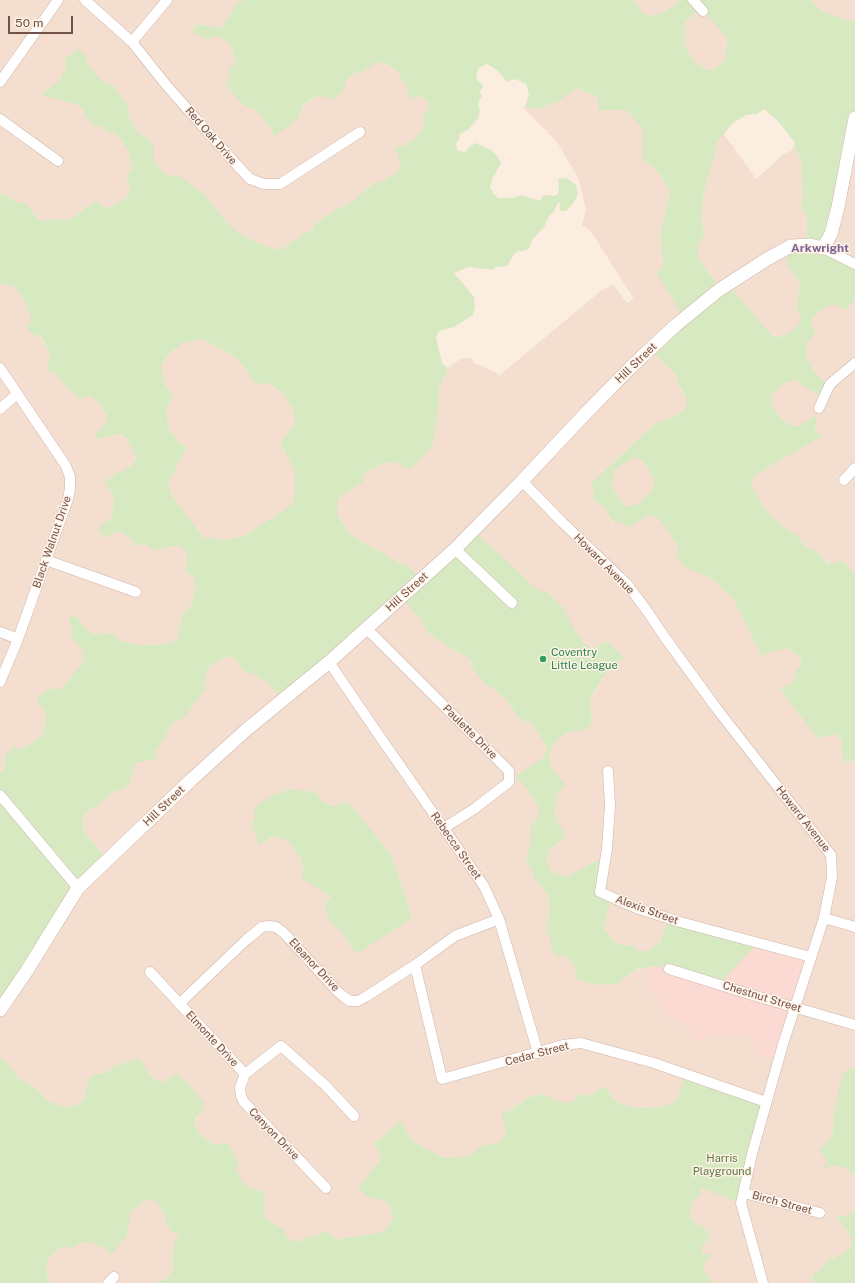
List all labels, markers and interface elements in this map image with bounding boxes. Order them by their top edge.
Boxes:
scale bar [10,8,75,34]
text: 50 m [15,16,43,30]
street label: Red Oak Drive [182,105,240,167]
district label: Arkwright [791,241,849,255]
street label: Hill Street [613,340,659,386]
street label: Black Walnut Drive [30,494,74,590]
street label: Howard Avenue [571,531,637,597]
street label: Hill Street [383,570,431,614]
place label: Coventry Little League [551,646,618,672]
marker: Coventry Little League [538,654,548,664]
street label: Paulette Drive [440,702,500,762]
street label: Hill Street [141,783,187,829]
street label: Howard Avenue [773,783,833,855]
street label: Rebecca Street [428,810,484,882]
street label: Alexis Street [614,893,680,927]
street label: Eleanor Drive [286,936,342,994]
street label: Chestnut Street [721,979,803,1015]
street label: Elmonte Drive [183,1008,241,1070]
street label: Cedar Street [504,1039,570,1069]
street label: Canyon Drive [246,1105,302,1163]
park label: Harris Playground [693,1152,751,1178]
street label: Birch Street [751,1189,813,1217]

